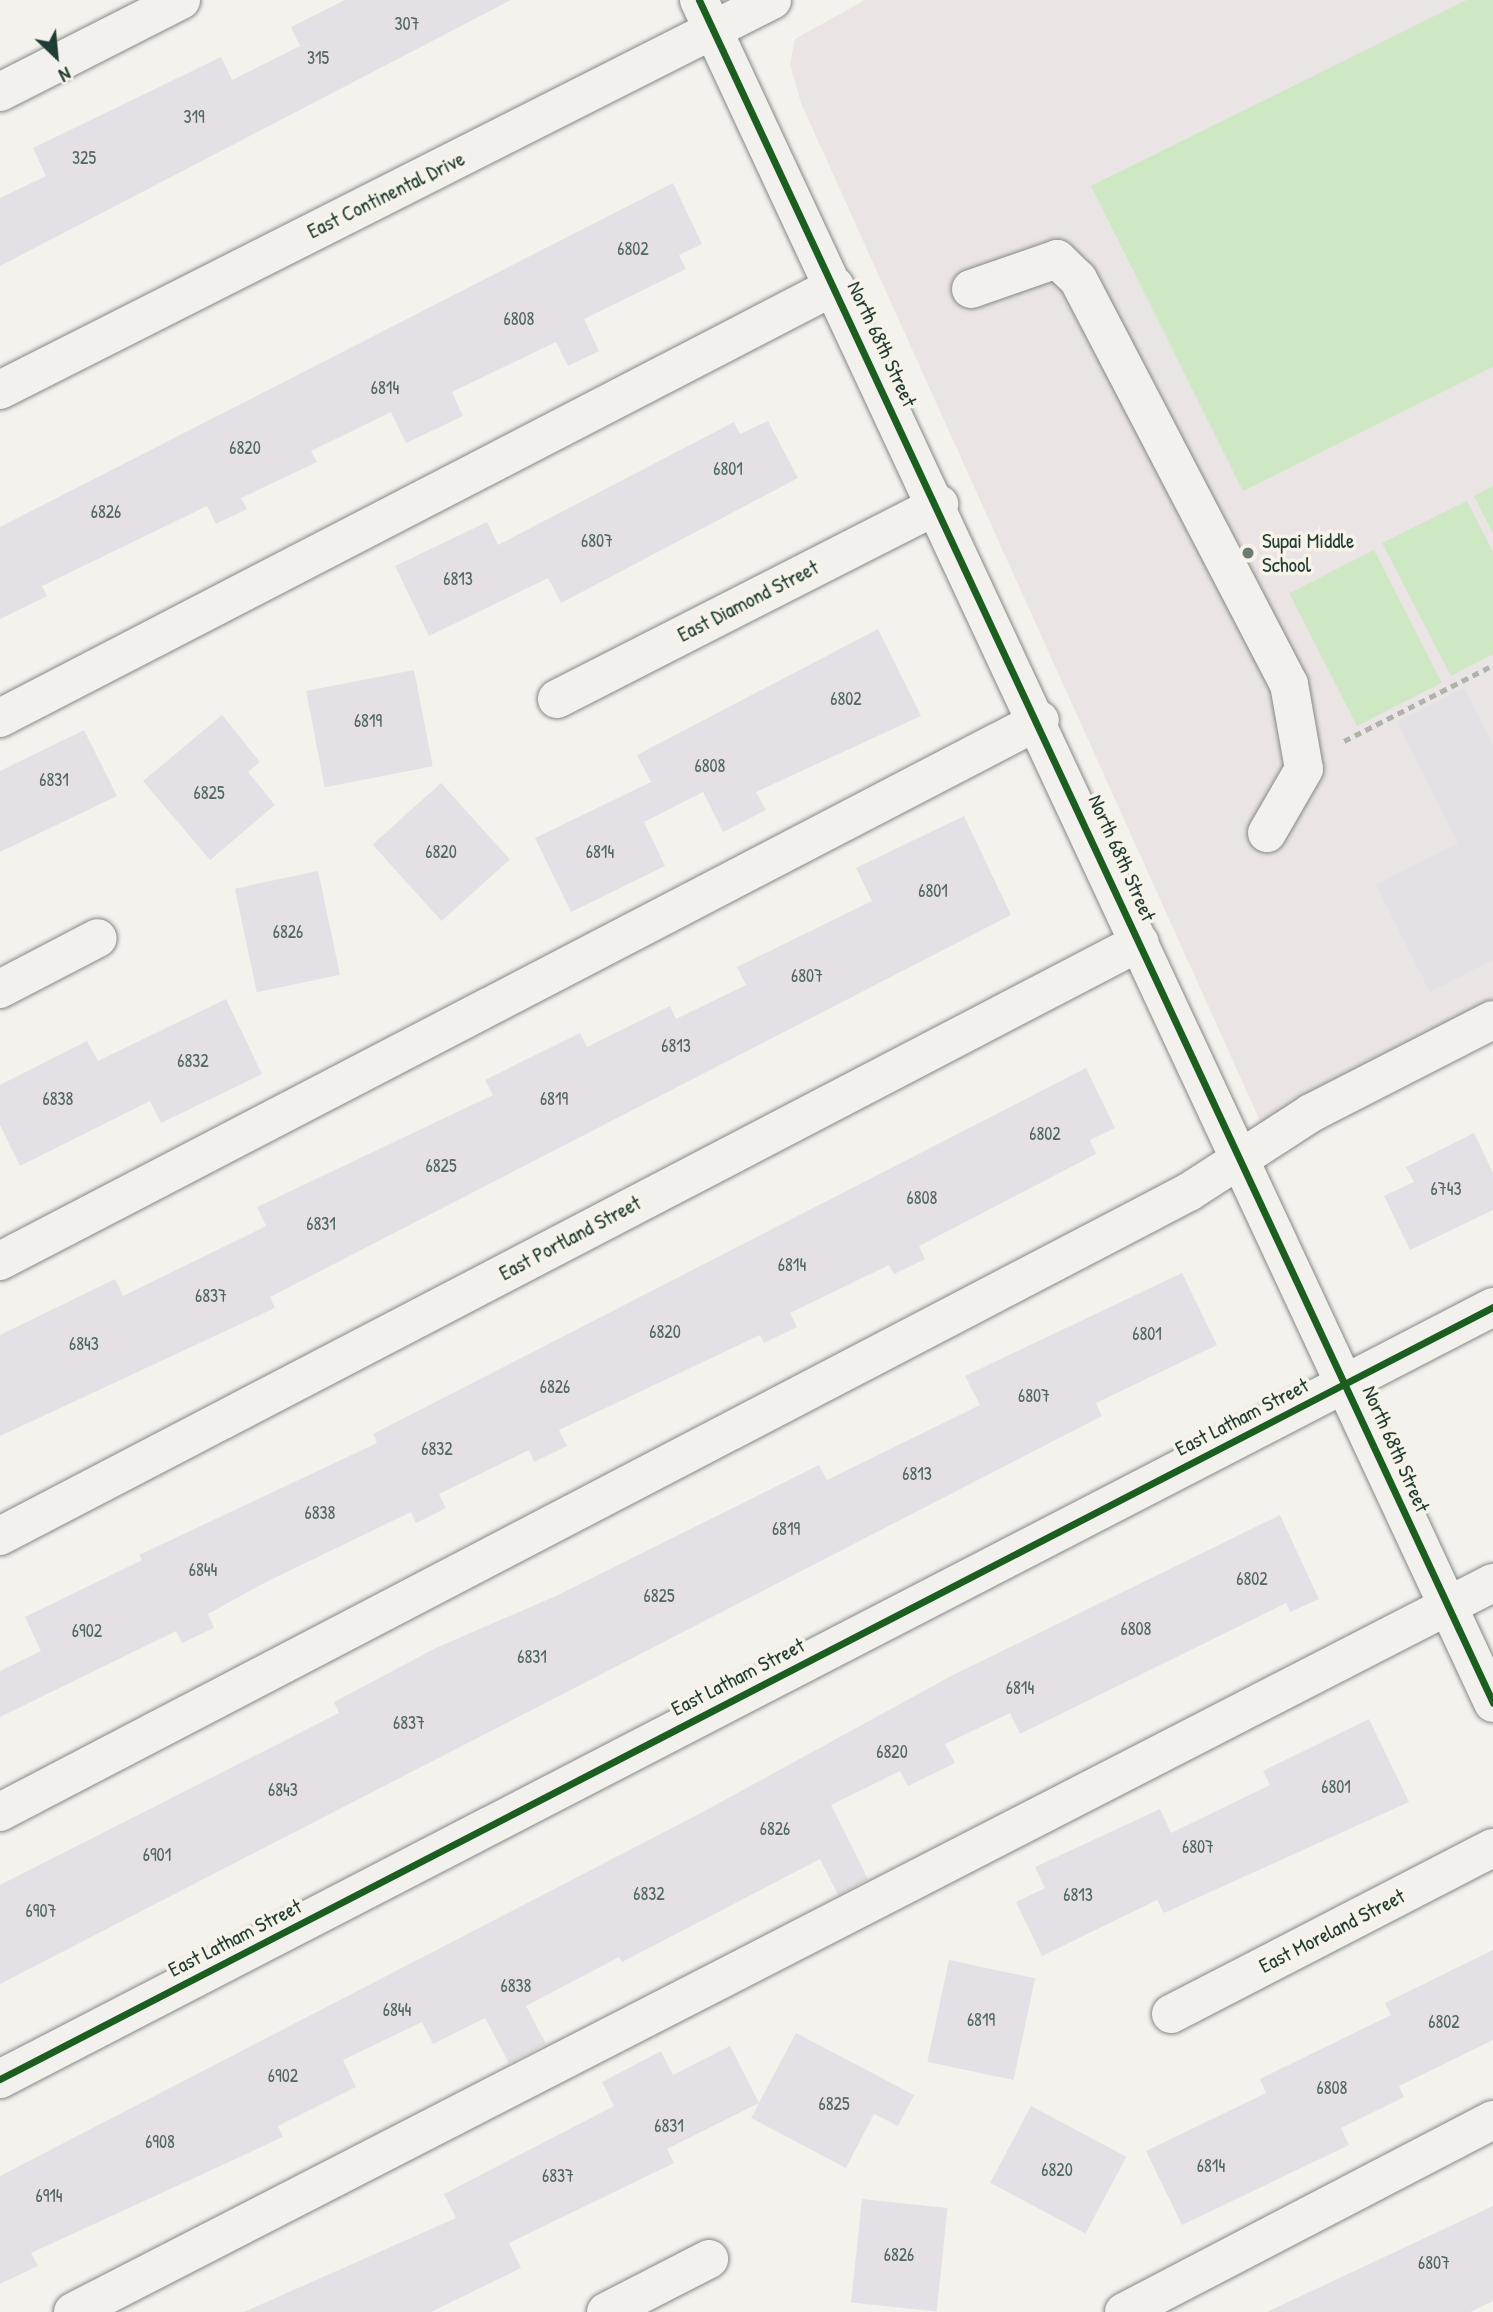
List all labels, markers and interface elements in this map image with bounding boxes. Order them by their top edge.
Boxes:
house number: 307 [394,13,420,35]
north arrow [21,21,91,91]
house number: 315 [307,47,329,69]
text: N [55,61,75,89]
house number: 319 [183,106,205,128]
street label: East Continental Drive [303,146,469,244]
house number: 325 [72,147,96,169]
house number: 6802 [617,238,649,260]
street label: North 68th Street [842,277,922,411]
house number: 6808 [504,308,534,330]
house number: 6814 [371,377,399,399]
house number: 6820 [229,437,261,459]
house number: 6801 [713,458,743,480]
house number: 6826 [91,501,121,523]
place label: Supai Middle School [1262,528,1354,578]
house number: 6807 [581,530,613,552]
marker: Supai Middle School [1240,545,1256,561]
street label: East Diamond Street [673,555,823,647]
house number: 6813 [443,568,473,590]
house number: 6802 [830,688,862,710]
house number: 6819 [354,710,382,732]
house number: 6808 [695,755,725,777]
house number: 6831 [39,769,69,791]
house number: 6825 [193,782,225,804]
street label: North 68th Street [1083,791,1161,925]
house number: 6820 [425,841,457,863]
house number: 6814 [586,841,614,863]
house number: 6801 [918,880,948,902]
house number: 6826 [273,921,303,943]
house number: 6807 [791,965,823,987]
house number: 6813 [661,1035,691,1057]
house number: 6832 [177,1050,209,1072]
house number: 6838 [43,1088,73,1110]
house number: 6819 [540,1088,568,1110]
house number: 6802 [1029,1123,1061,1145]
house number: 6825 [425,1155,457,1177]
house number: 6743 [1431,1178,1461,1200]
house number: 6808 [907,1187,937,1209]
street label: East Portland Street [495,1190,645,1286]
house number: 6831 [306,1213,336,1235]
house number: 6814 [778,1254,806,1276]
house number: 6837 [195,1285,227,1307]
house number: 6820 [649,1321,681,1343]
house number: 6801 [1132,1323,1162,1345]
house number: 6843 [69,1333,99,1355]
street label: East Latham Street [1171,1373,1313,1461]
house number: 6826 [540,1376,570,1398]
street label: North 68th Street [1357,1382,1435,1516]
house number: 6807 [1018,1385,1050,1407]
house number: 6832 [421,1438,453,1460]
house number: 6813 [902,1463,932,1485]
house number: 6838 [305,1502,335,1524]
house number: 6819 [772,1518,800,1540]
house number: 6844 [189,1559,217,1581]
house number: 6802 [1236,1568,1268,1590]
house number: 6825 [643,1585,675,1607]
house number: 6808 [1121,1618,1151,1640]
house number: 6902 [72,1620,102,1642]
street label: East Latham Street [667,1633,809,1721]
house number: 6831 [517,1646,547,1668]
house number: 6814 [1006,1677,1034,1699]
house number: 6837 [393,1712,425,1734]
house number: 6820 [876,1741,908,1763]
house number: 6801 [1321,1776,1351,1798]
house number: 6843 [268,1779,298,1801]
house number: 6826 [760,1818,790,1840]
house number: 6807 [1182,1836,1214,1858]
house number: 6901 [143,1844,171,1866]
house number: 6832 [633,1883,665,1905]
street label: East Moreland Street [1255,1883,1409,1979]
house number: 6813 [1063,1884,1093,1906]
street label: East Latham Street [164,1894,306,1982]
house number: 6907 [26,1900,56,1922]
house number: 6838 [501,1975,531,1997]
house number: 6844 [383,1999,411,2021]
house number: 6819 [967,2009,995,2031]
house number: 6802 [1428,2011,1460,2033]
house number: 6902 [268,2065,298,2087]
house number: 6808 [1317,2077,1347,2099]
house number: 6825 [818,2093,850,2115]
house number: 6831 [654,2115,684,2137]
house number: 6908 [145,2131,175,2153]
house number: 6814 [1197,2155,1225,2177]
house number: 6820 [1041,2159,1073,2181]
house number: 6837 [542,2165,574,2187]
house number: 6914 [35,2185,63,2207]
house number: 6826 [884,2244,914,2266]
house number: 6807 [1418,2252,1450,2274]

